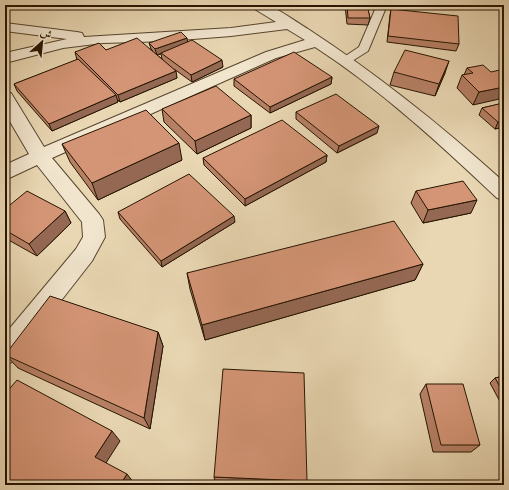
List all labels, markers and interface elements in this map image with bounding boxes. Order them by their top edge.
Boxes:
north arrow [22,22,62,62]
text: ش [38,25,54,42]

